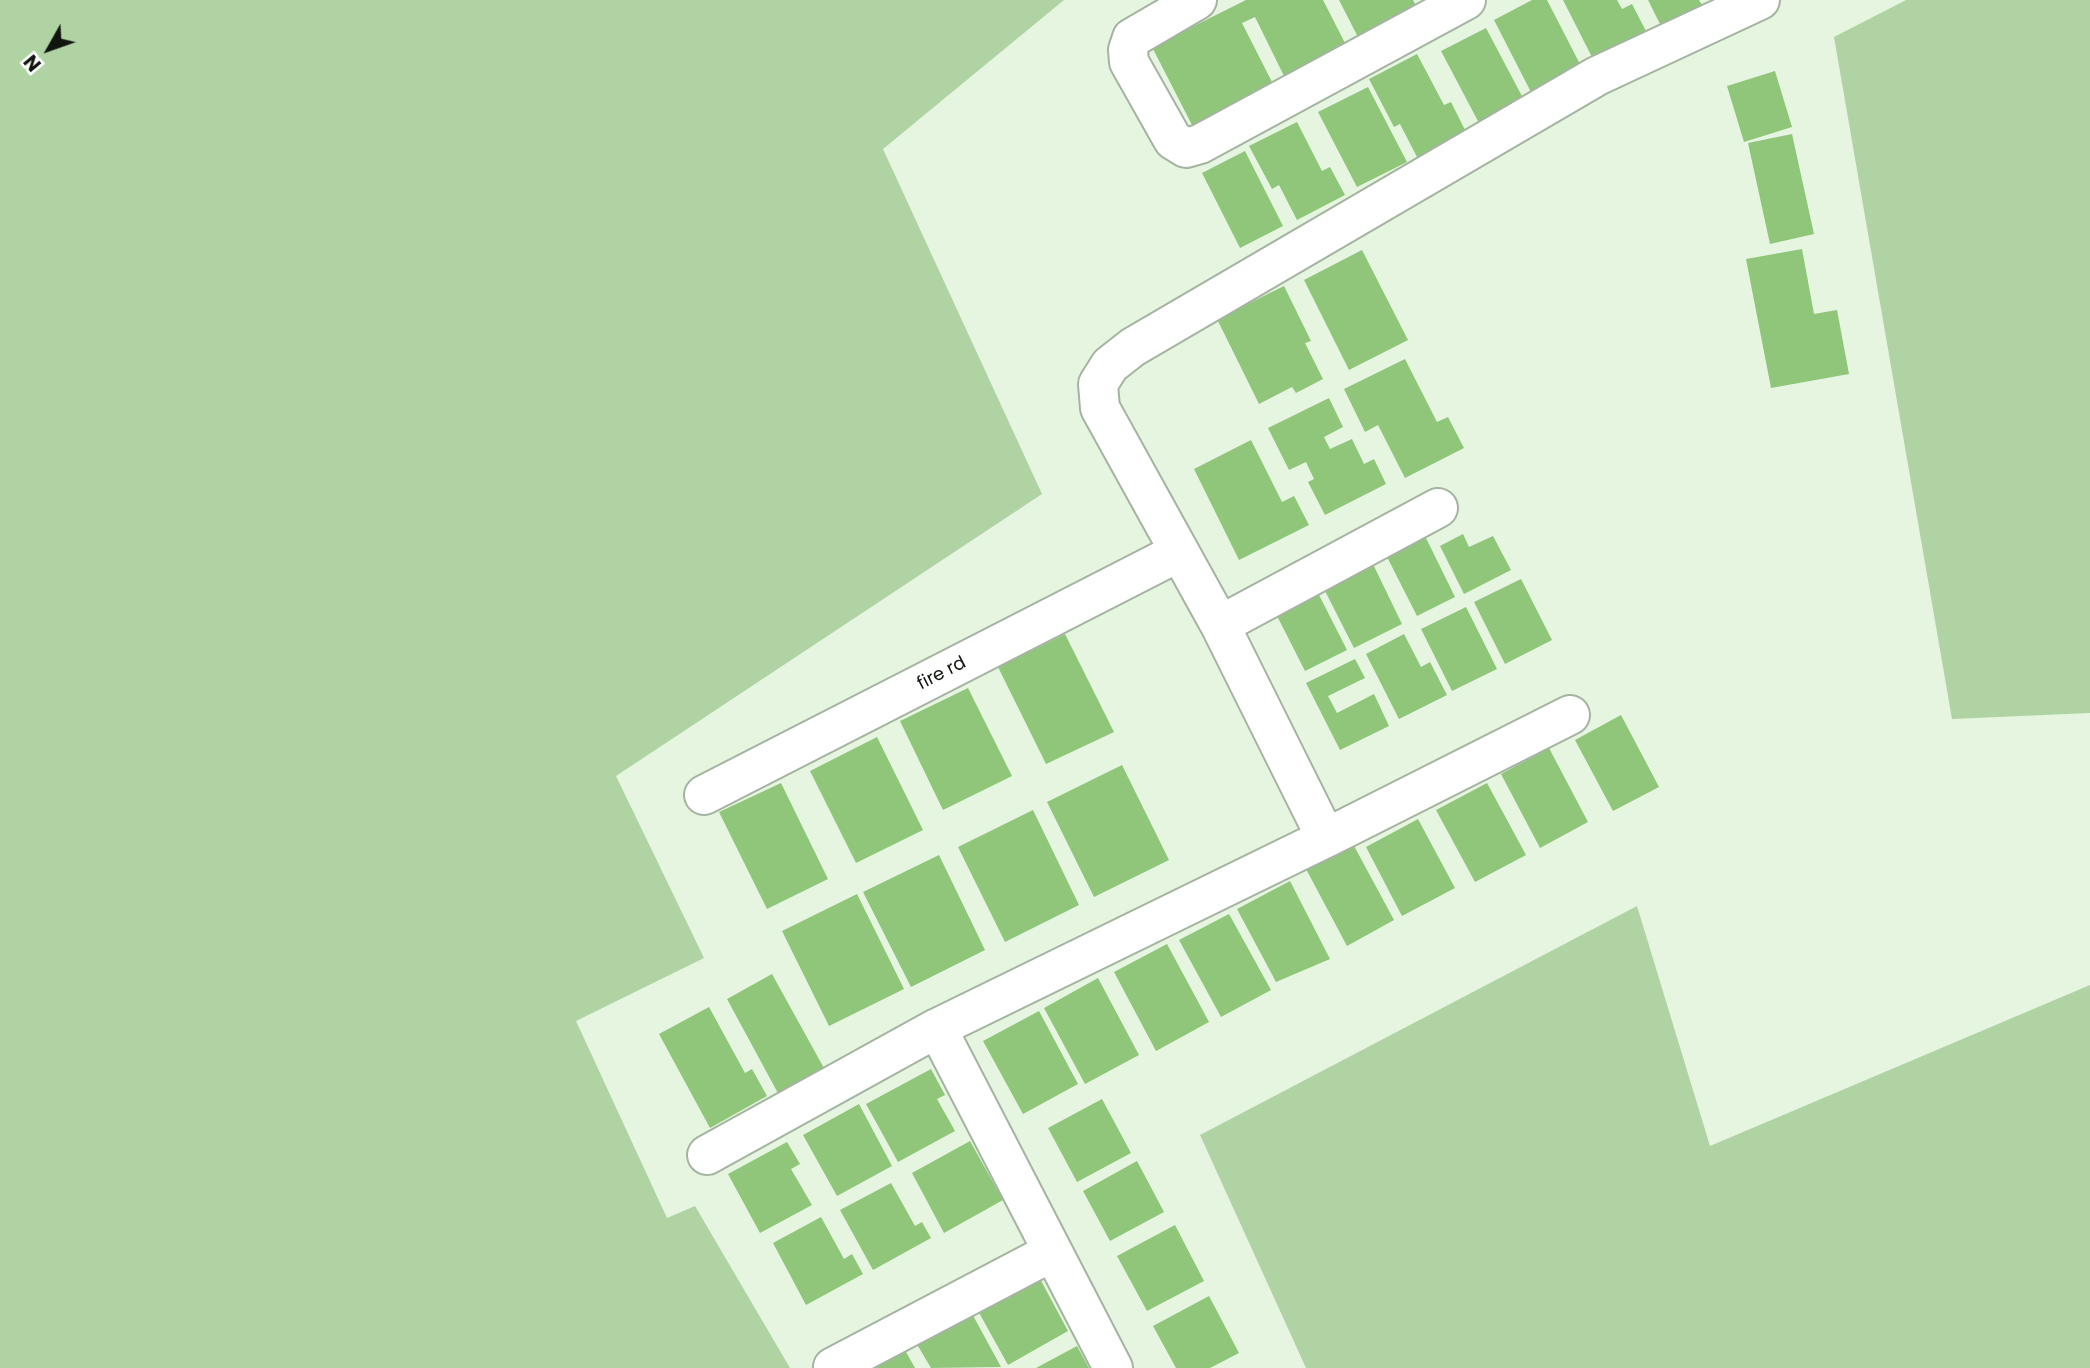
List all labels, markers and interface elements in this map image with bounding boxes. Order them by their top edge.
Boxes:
north arrow [14,14,84,84]
text: N [18,49,47,77]
street label: fire rd [914,653,970,695]

